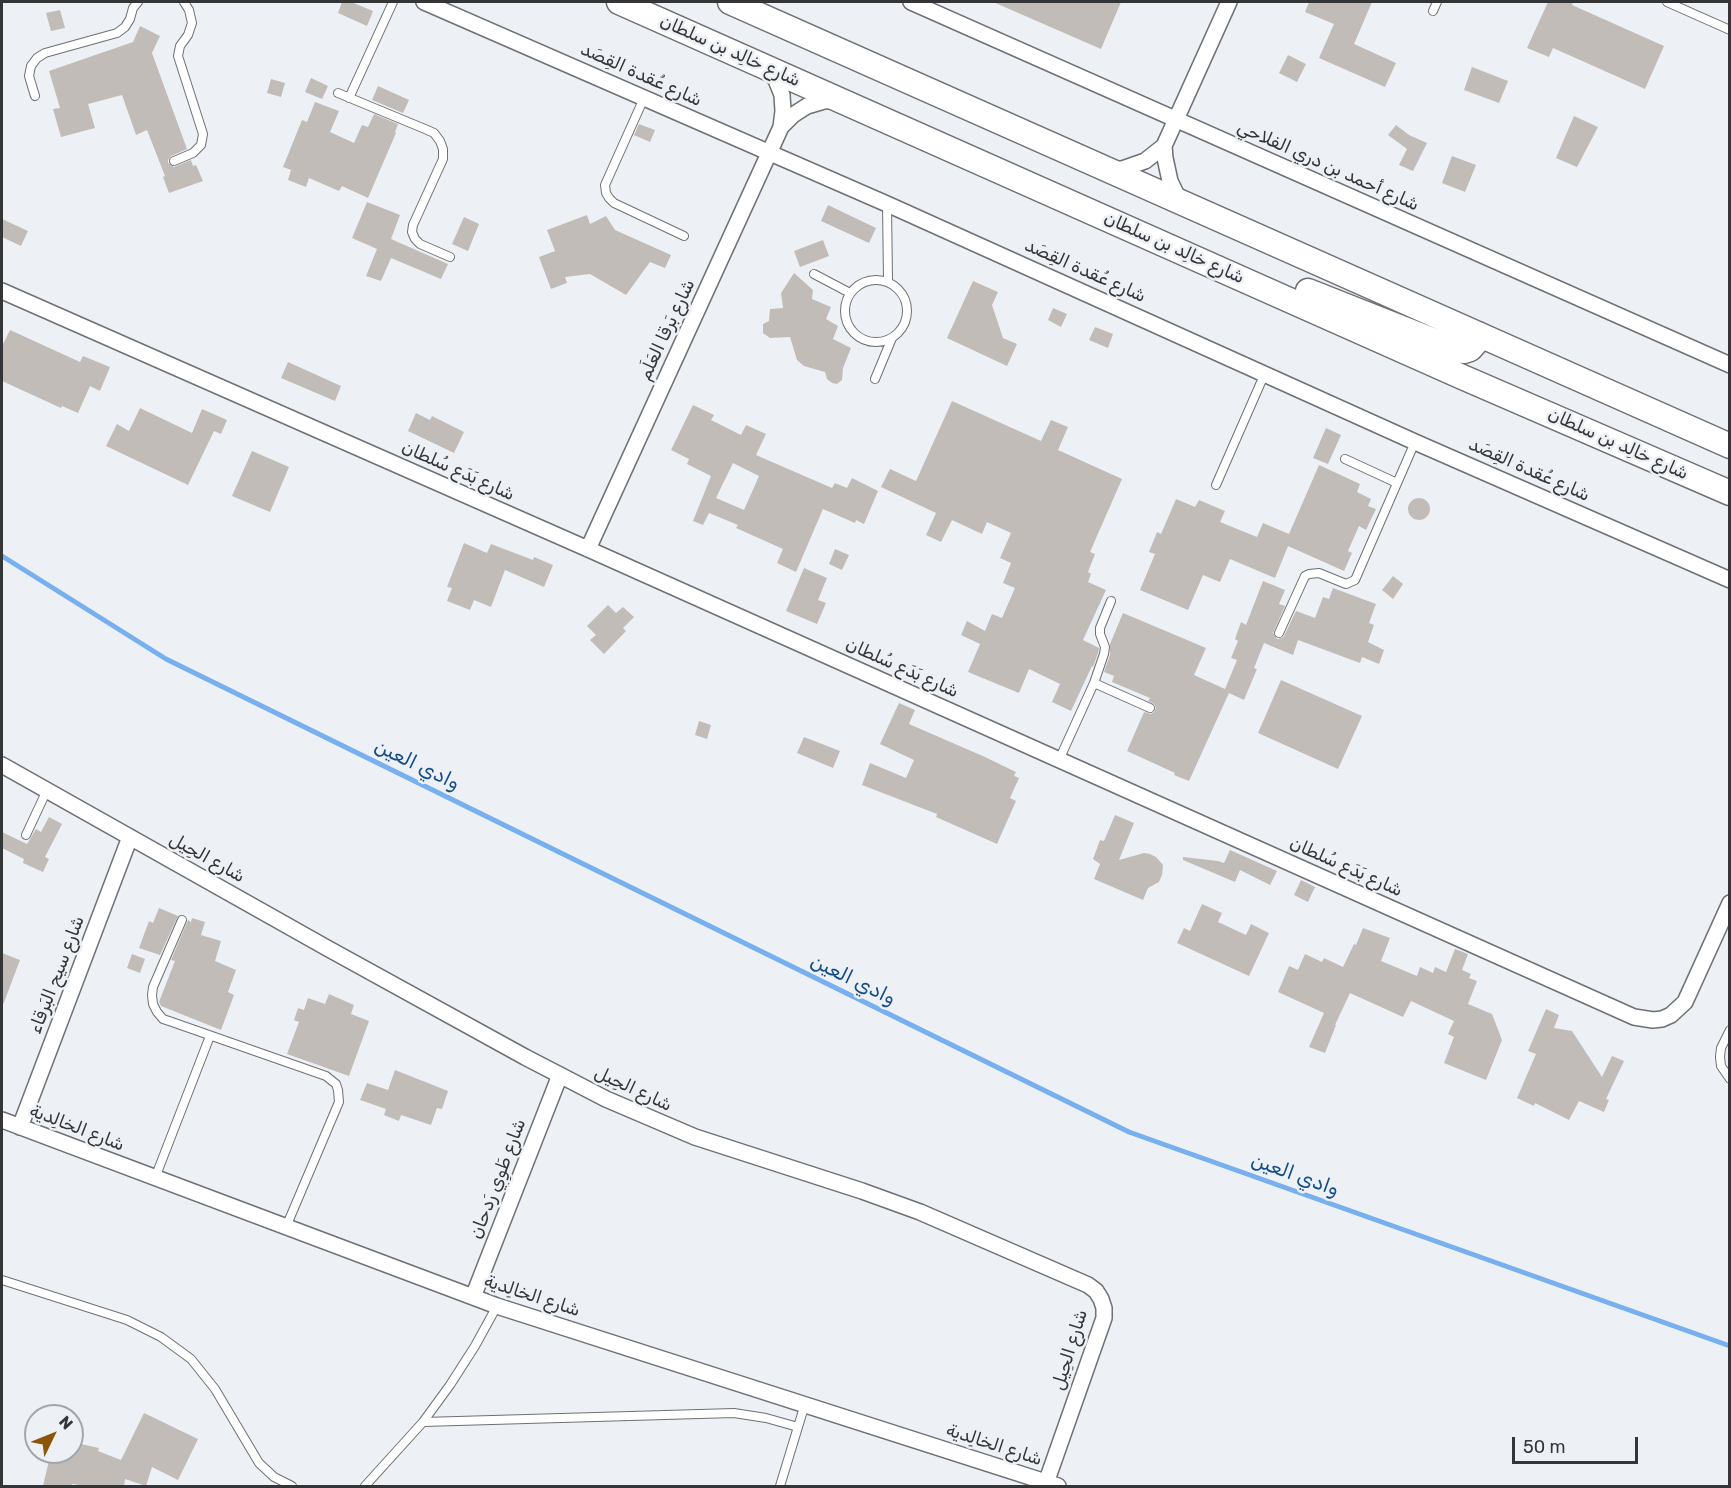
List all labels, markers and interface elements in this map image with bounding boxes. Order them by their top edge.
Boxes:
street label: شارع خالِد بن سلطان [656,10,804,92]
street label: شارع عُقدة القِصَد [577,39,705,111]
street label: شارع أحمد بن دري الفلاحي [1234,116,1422,216]
street label: شارع خالِد بن سلطان [1100,207,1248,289]
street label: شارع عُقدة القِصَد [1021,235,1149,307]
street label: شارع بَرقا العَلَم [634,276,700,384]
street label: شارع خالِد بن سلطان [1544,403,1692,485]
street label: شارع عُقدة القِصَد [1465,434,1593,506]
street label: شارع بَدَع سُلطان [398,436,518,506]
street label: شارع بَدَع سُلطان [842,633,962,703]
water label: وادي العين [371,734,463,796]
street label: شارع الحِيل [165,828,249,888]
street label: شارع بَدَع سُلطان [1286,832,1406,902]
street label: شارع سيح البَرقاء [25,913,89,1037]
water label: وادي العين [807,949,899,1011]
street label: شارع الحِيل [591,1062,675,1116]
street label: شارع الخالِدية [27,1100,127,1156]
street label: شارع طَوِي رَدحان [465,1116,531,1242]
water label: وادي العين [1248,1148,1342,1202]
street label: شارع الخالِدية [481,1270,583,1322]
street label: شارع الحِيل [1048,1307,1092,1393]
north arrow [24,1404,84,1464]
text: N [55,1412,77,1433]
street label: شارع الخالِدية [943,1419,1045,1471]
scale bar [1515,1425,1641,1463]
text: 50 m [1523,1436,1566,1458]

